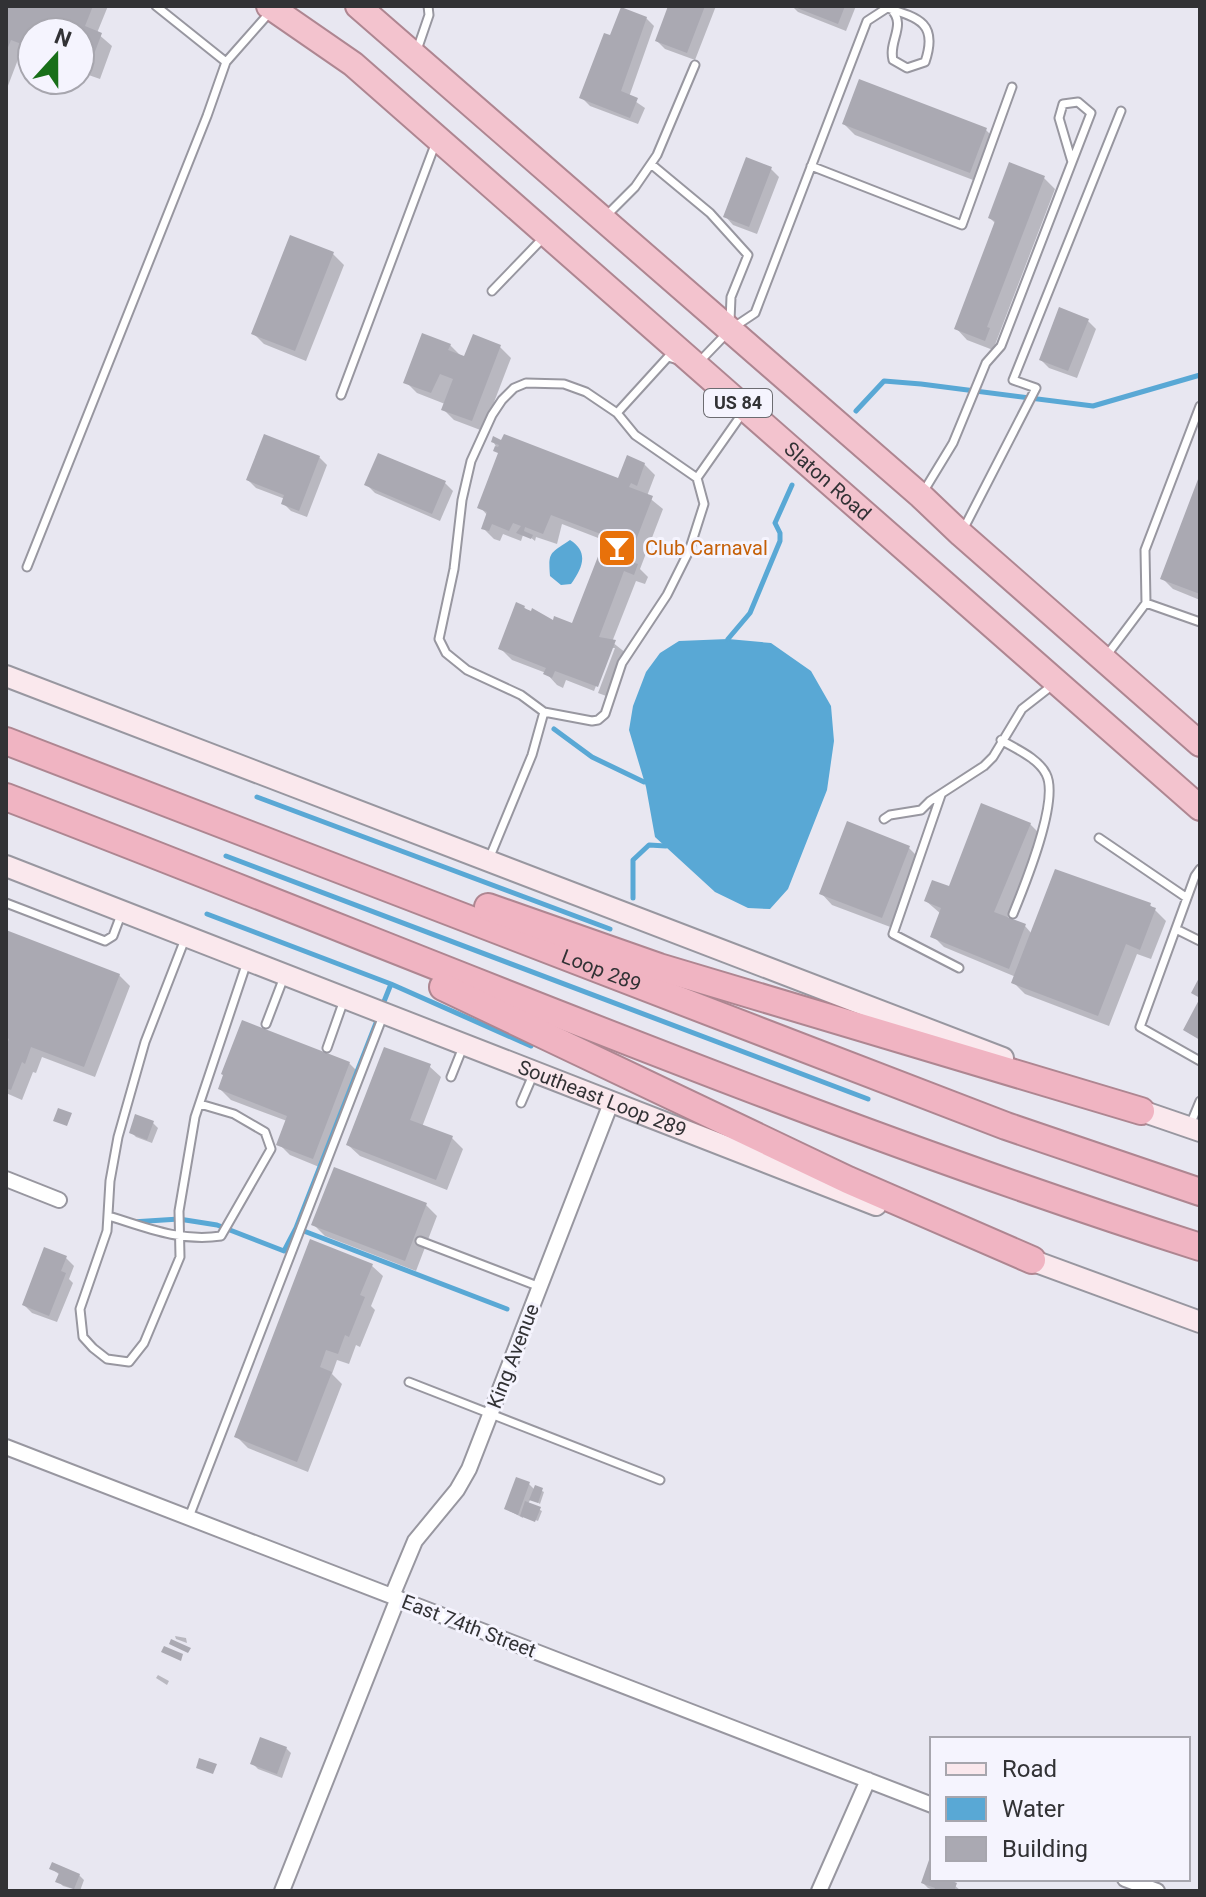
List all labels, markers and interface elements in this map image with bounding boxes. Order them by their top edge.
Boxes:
north arrow [16,16,96,96]
text: N [51,23,75,52]
road number: US 84 [704,389,772,417]
street label: Slaton Road [780,437,876,525]
bar icon: Club Carnaval [596,527,638,569]
place label: Club Carnaval [645,536,768,560]
street label: Loop 289 [558,944,645,996]
street label: Southeast Loop 289 [515,1055,690,1142]
street label: King Avenue [482,1300,544,1412]
street label: East 74th Street [398,1589,540,1663]
legend [930,1737,1190,1881]
text: Road [1002,1755,1057,1783]
text: Water [1002,1795,1065,1823]
text: Building [1002,1835,1088,1863]

